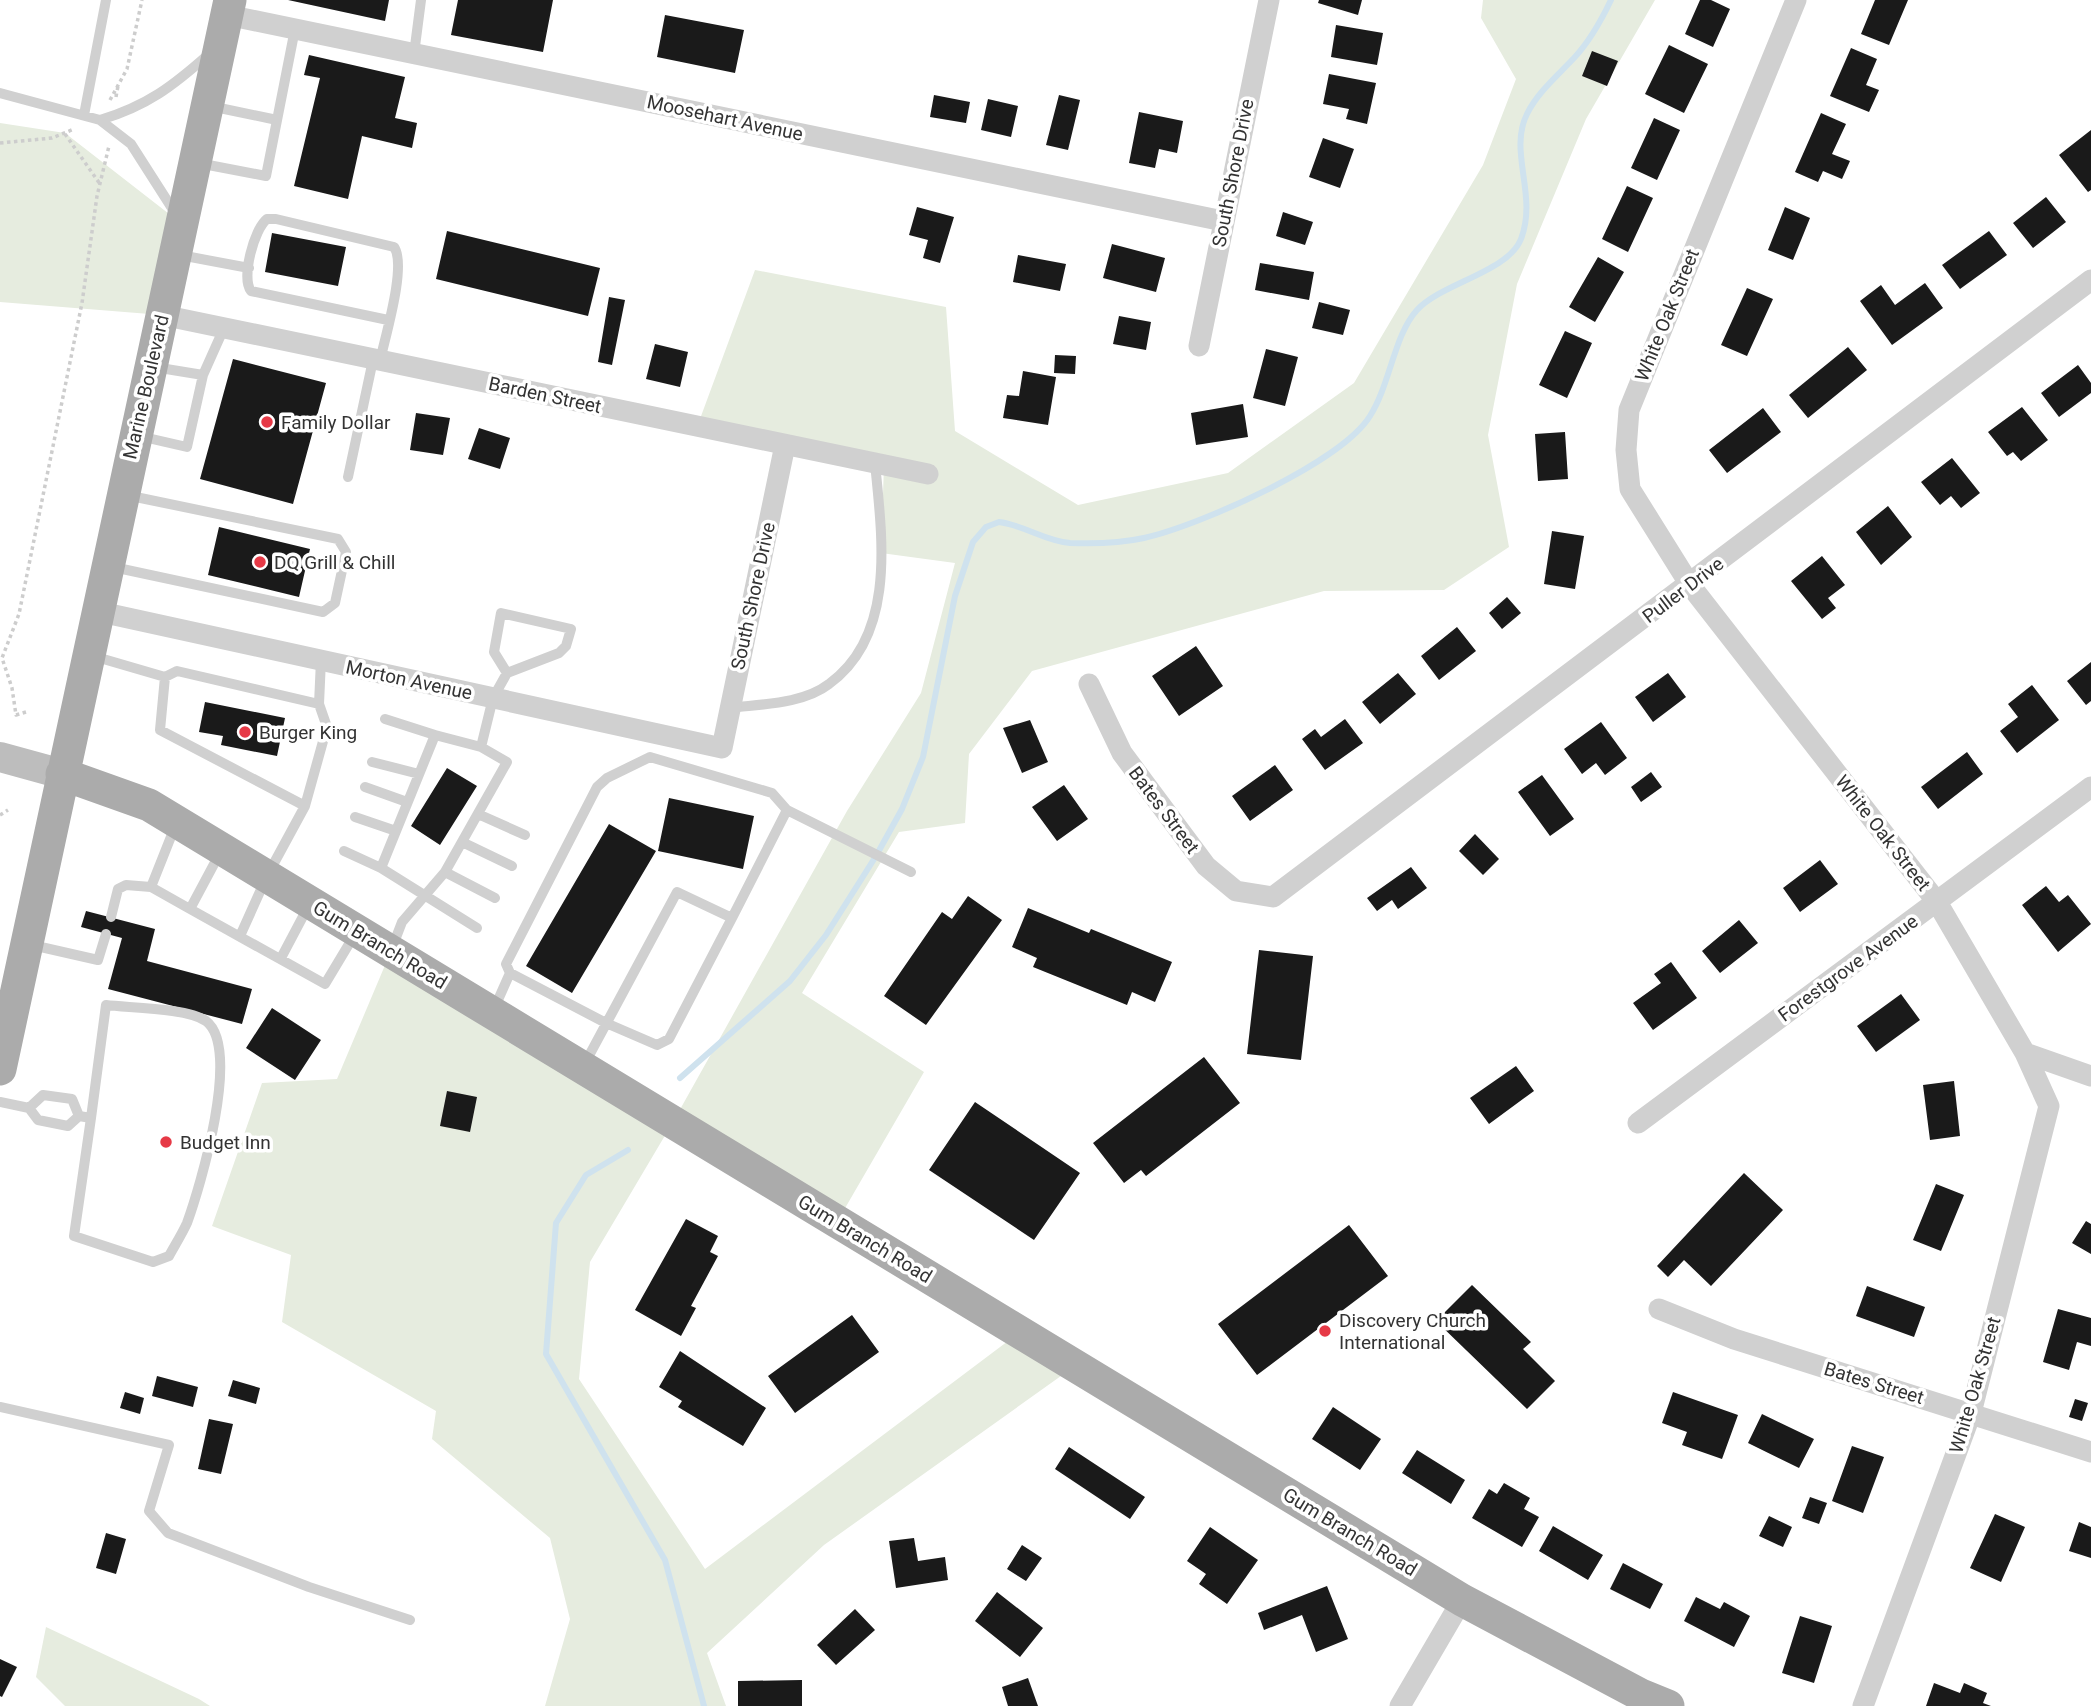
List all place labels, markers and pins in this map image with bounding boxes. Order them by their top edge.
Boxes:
place label: Family Dollar [281,411,391,434]
marker: Family Dollar [259,414,275,430]
place label: DQ Grill & Chill [274,551,395,574]
marker: DQ Grill & Chill [252,554,268,570]
place label: Burger King [259,721,357,744]
marker: Burger King [237,724,253,740]
place label: Budget Inn [180,1131,271,1154]
marker: Budget Inn [158,1134,174,1150]
place label: Discovery Church International [1339,1309,1486,1354]
marker: Discovery Church International [1317,1323,1333,1339]

